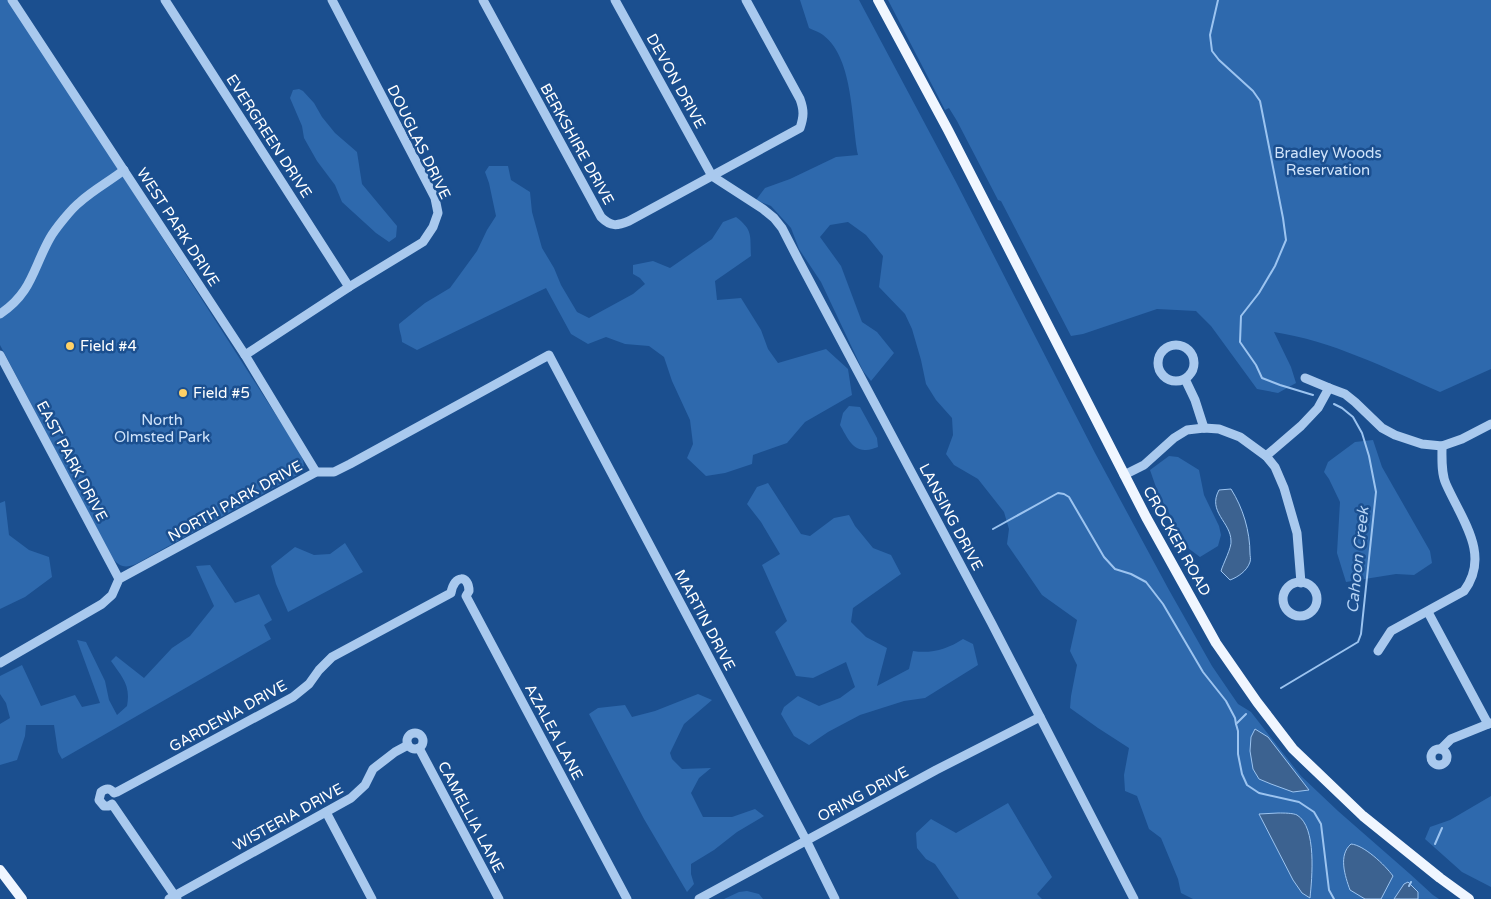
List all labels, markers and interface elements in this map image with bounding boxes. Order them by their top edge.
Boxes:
street label: DEVON DRIVE [643,31,709,131]
street label: EVERGREEN DRIVE [222,71,316,201]
street label: BERKSHIRE DRIVE [536,80,618,208]
street label: DOUGLAS DRIVE [384,82,454,202]
park label: Bradley Woods Reservation [1274,144,1382,179]
street label: WEST PARK DRIVE [133,164,223,290]
place label: Field #4 [80,337,137,355]
marker: Field #4 [64,340,76,352]
place label: Field #5 [193,384,250,402]
marker: Field #5 [177,387,189,399]
street label: EAST PARK DRIVE [33,398,111,524]
park label: North Olmsted Park [114,411,210,446]
street label: NORTH PARK DRIVE [165,457,305,545]
street label: LANSING DRIVE [915,460,987,574]
street label: CROCKER ROAD [1139,483,1215,599]
water label: Cahoon Creek [1342,505,1374,614]
street label: MARTIN DRIVE [671,566,739,674]
street label: GARDENIA DRIVE [166,676,290,756]
street label: AZALEA LANE [521,681,587,783]
street label: CAMELLIA LANE [434,758,508,876]
street label: ORING DRIVE [814,762,912,826]
street label: WISTERIA DRIVE [230,779,346,855]

